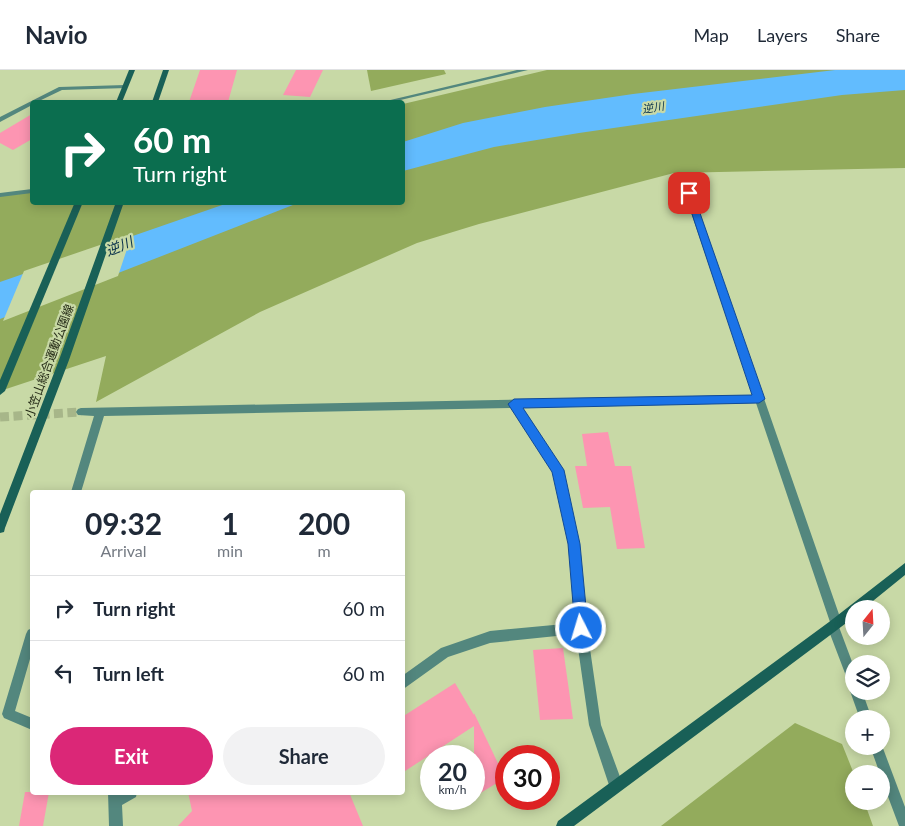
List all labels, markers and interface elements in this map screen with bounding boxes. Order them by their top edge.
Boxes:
text: Navio [25,20,88,49]
text: Map [693,24,729,46]
text: Layers [757,24,808,46]
text: Share [836,24,880,46]
water label: 逆川 [641,99,666,115]
text: 60 m [133,118,211,160]
icon: right [50,120,115,185]
text: Turn right [133,160,227,187]
pin [668,172,710,214]
icon: arrive [675,179,703,207]
water label: 逆川 [103,232,137,259]
street label: 小笠山総合運動公園線 [21,302,77,420]
text: 09:32 [85,505,162,541]
text: 1 [221,505,239,541]
text: 200 [298,505,350,541]
text: Arrival [100,541,147,560]
text: min [217,541,243,560]
text: m [317,541,331,560]
icon: right [50,594,78,622]
text: Turn right [93,597,175,620]
text: 60 m [342,597,385,620]
north arrow [845,600,890,645]
map controls [845,600,890,810]
position arrow [554,601,606,653]
button: layers [845,655,890,700]
icon: left [50,659,78,687]
text: Turn left [93,662,164,685]
text: 60 m [342,662,385,685]
button: + [845,710,890,755]
button: Exit [50,727,213,785]
button: Share [223,727,385,785]
speed limit sign: 30 [495,745,560,810]
text: 20 [438,756,467,786]
button: − [845,765,890,810]
text: km/h [438,782,467,797]

